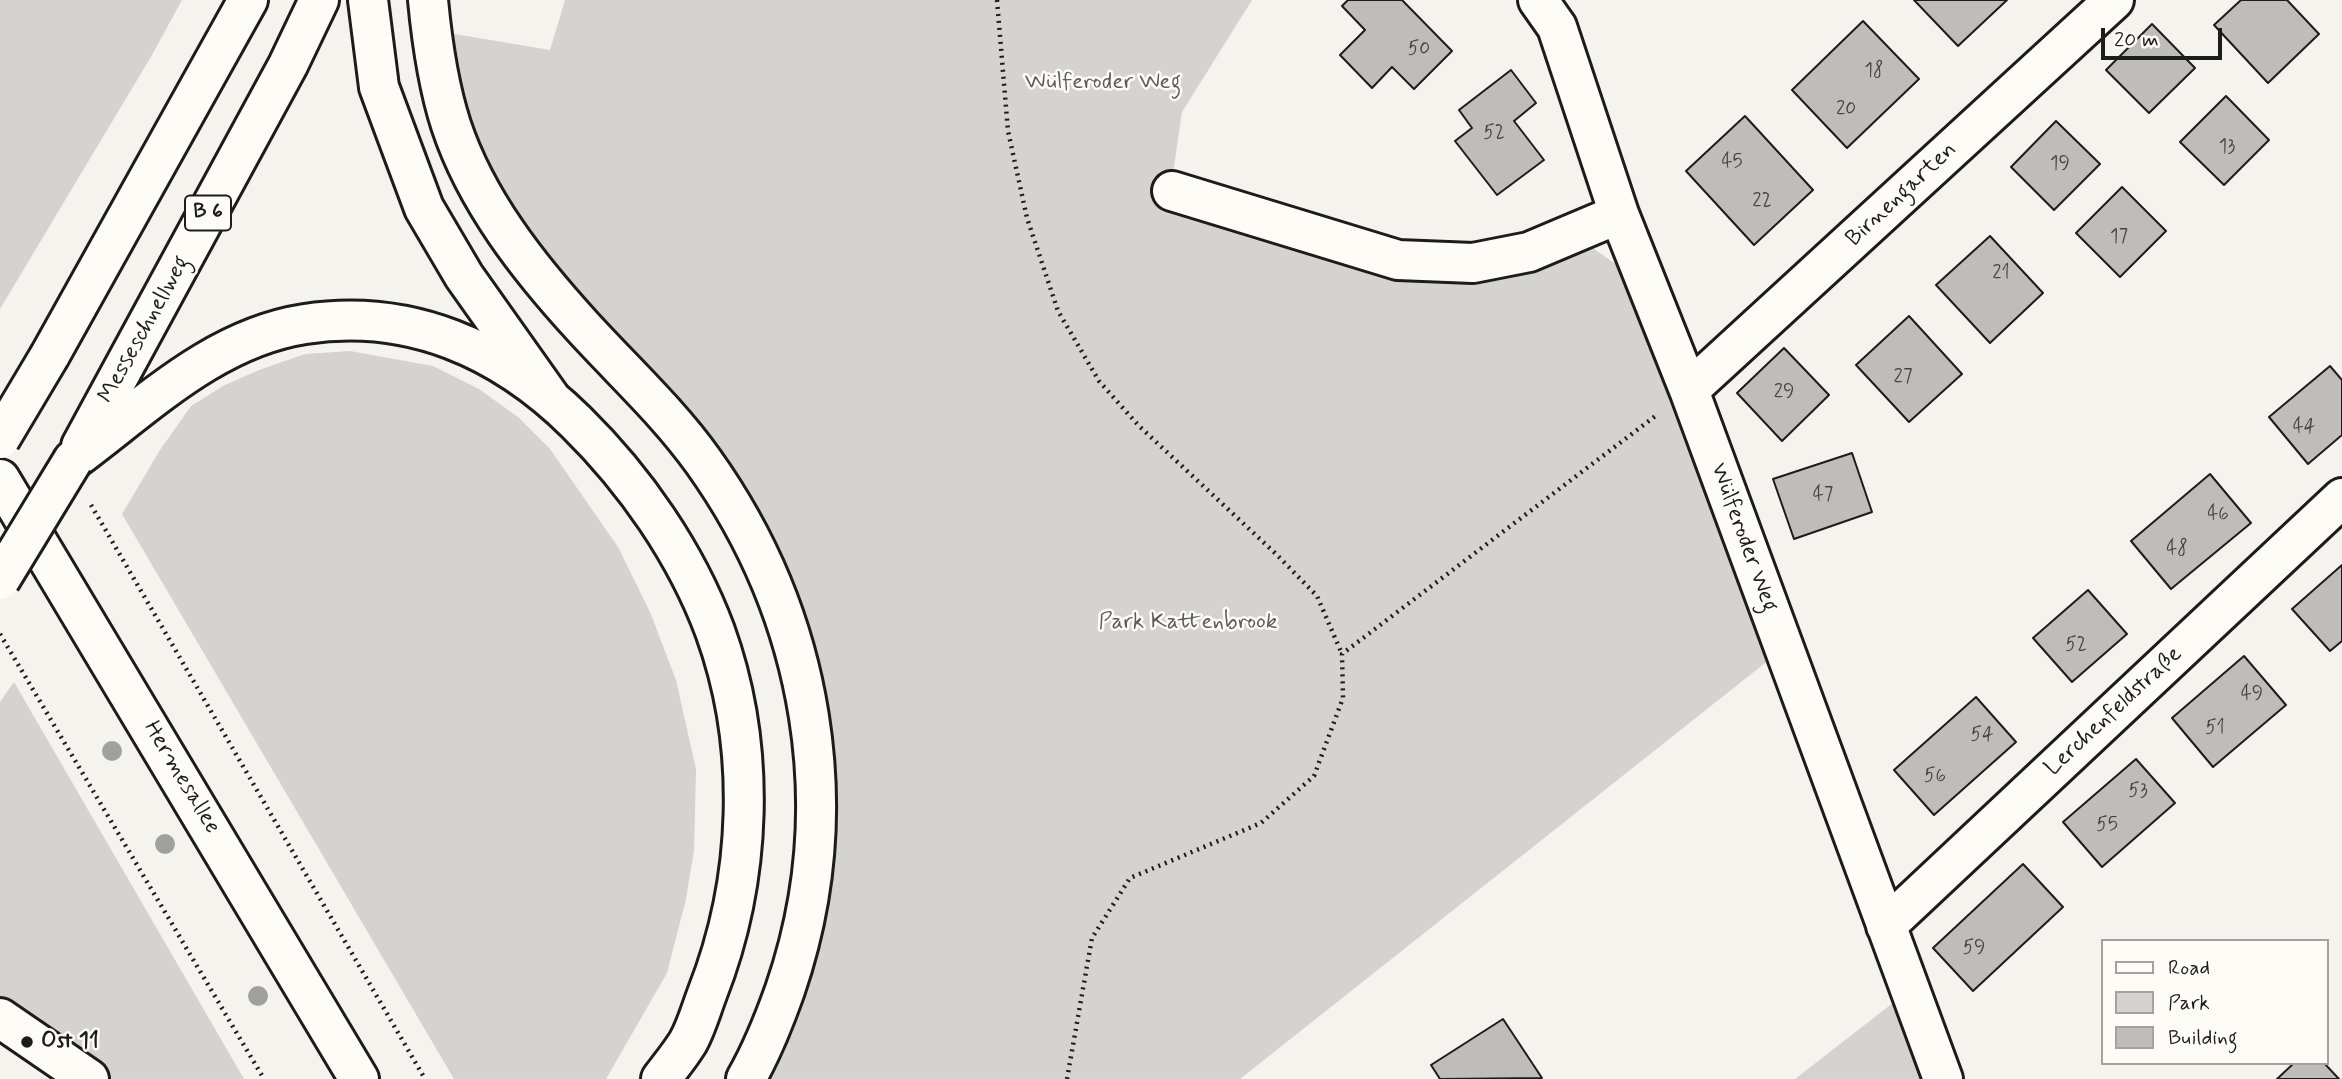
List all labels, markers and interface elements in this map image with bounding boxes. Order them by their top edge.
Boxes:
scale bar [2104,14,2225,58]
text: 20 m [2114,26,2159,54]
house number: 50 [1408,39,1430,61]
house number: 18 [1865,61,1883,83]
park label: Wülferoder Weg [1025,69,1181,97]
house number: 20 [1836,99,1856,121]
house number: 52 [1483,123,1505,145]
street label: Birnengarten [1841,137,1963,253]
house number: 13 [2219,137,2235,159]
house number: 45 [1721,152,1743,174]
house number: 19 [2050,154,2070,176]
house number: 22 [1752,191,1772,213]
road number: B 6 [185,196,231,230]
house number: 17 [2110,227,2128,249]
street label: Messeschnellweg [93,252,197,408]
house number: 21 [1992,263,2010,285]
house number: 27 [1894,367,1912,389]
house number: 29 [1774,382,1794,404]
house number: 44 [2293,417,2315,439]
street label: Wülferoder Weg [1703,460,1783,616]
house number: 47 [1813,485,1833,507]
house number: 46 [2207,504,2229,526]
house number: 48 [2166,539,2188,561]
park label: Park Kattenbrook [1099,609,1277,637]
house number: 52 [2065,635,2087,657]
street label: Lerchenfeldstraße [2040,641,2188,783]
house number: 49 [2241,684,2263,706]
street label: Hermesallee [137,717,225,839]
house number: 51 [2205,718,2225,740]
house number: 54 [1971,725,1993,747]
house number: 56 [1924,766,1946,788]
house number: 53 [2128,781,2148,803]
house number: 55 [2096,815,2118,837]
house number: 59 [1963,938,1985,960]
legend [2100,939,2328,1065]
text: Road [2168,954,2210,982]
text: Park [2168,989,2210,1017]
text: Building [2168,1024,2238,1052]
place label: Ost 11 [41,1028,99,1056]
marker: Ost 11 [19,1034,35,1050]

